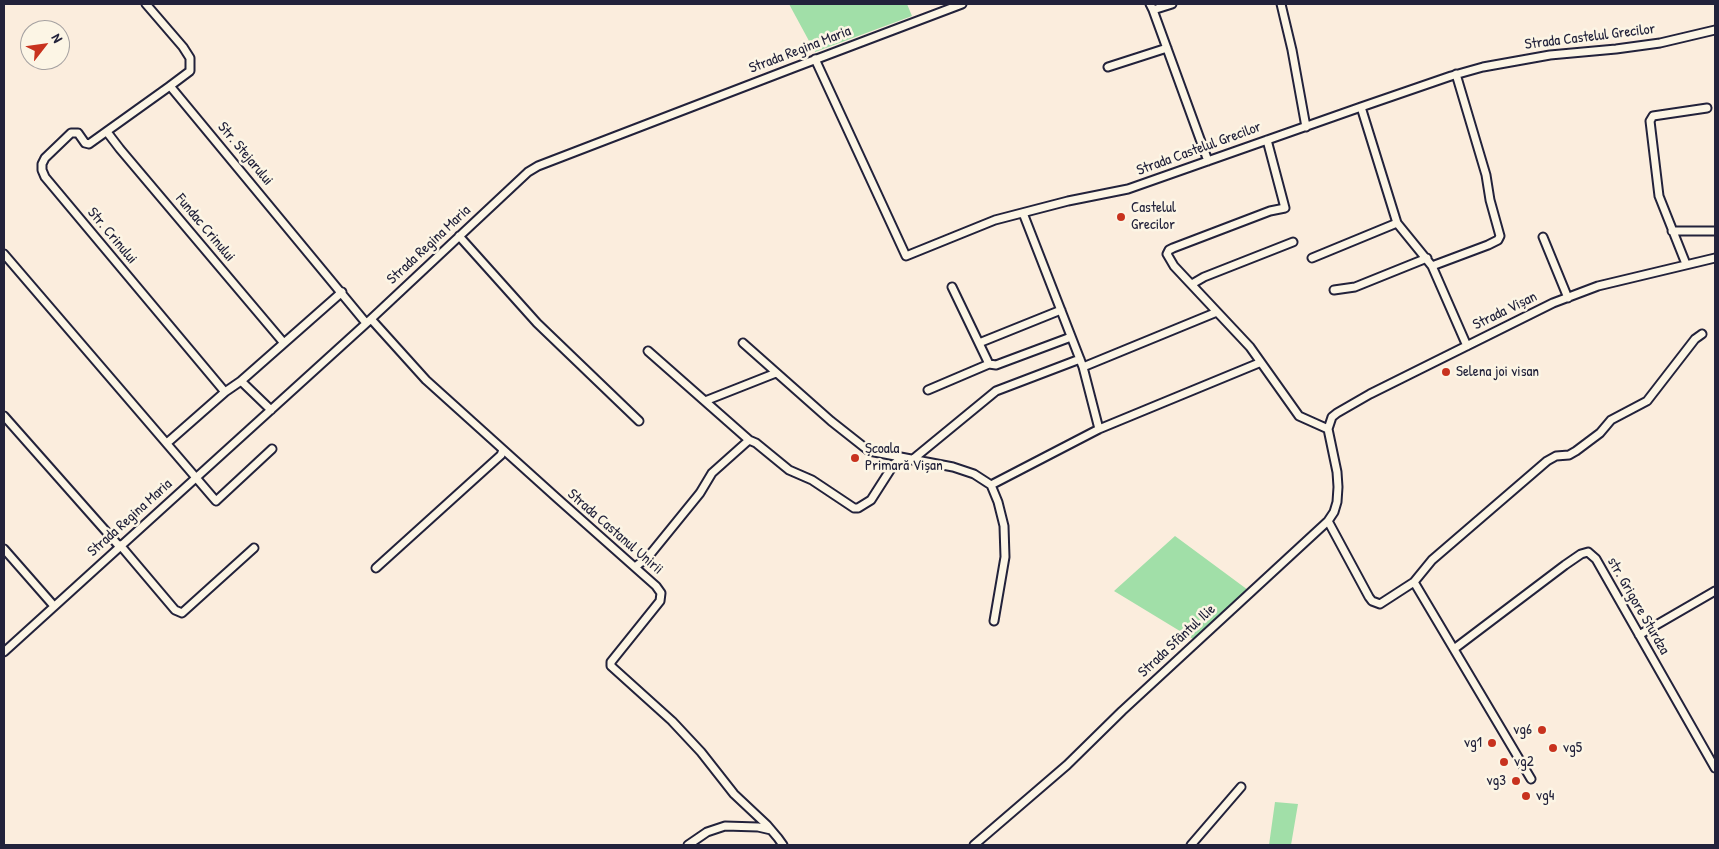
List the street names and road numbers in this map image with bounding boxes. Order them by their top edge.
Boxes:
street label: Strada Castelul Grecilor [1524,20,1656,54]
street label: Strada Regina Maria [747,22,853,78]
street label: Strada Castelul Grecilor [1134,118,1264,180]
street label: Str. Stejarului [213,119,277,189]
street label: Fundac Crinului [171,190,239,266]
street label: Strada Regina Maria [384,202,474,288]
street label: Str. Crinului [83,204,141,268]
street label: Strada Vișan [1470,288,1540,334]
street label: Strada Regina Maria [84,475,176,561]
street label: Strada Castanul Unirii [563,486,667,578]
street label: str. Grigore Sturdza [1603,554,1673,658]
street label: Strada Sfântul Ilie [1135,601,1219,681]

